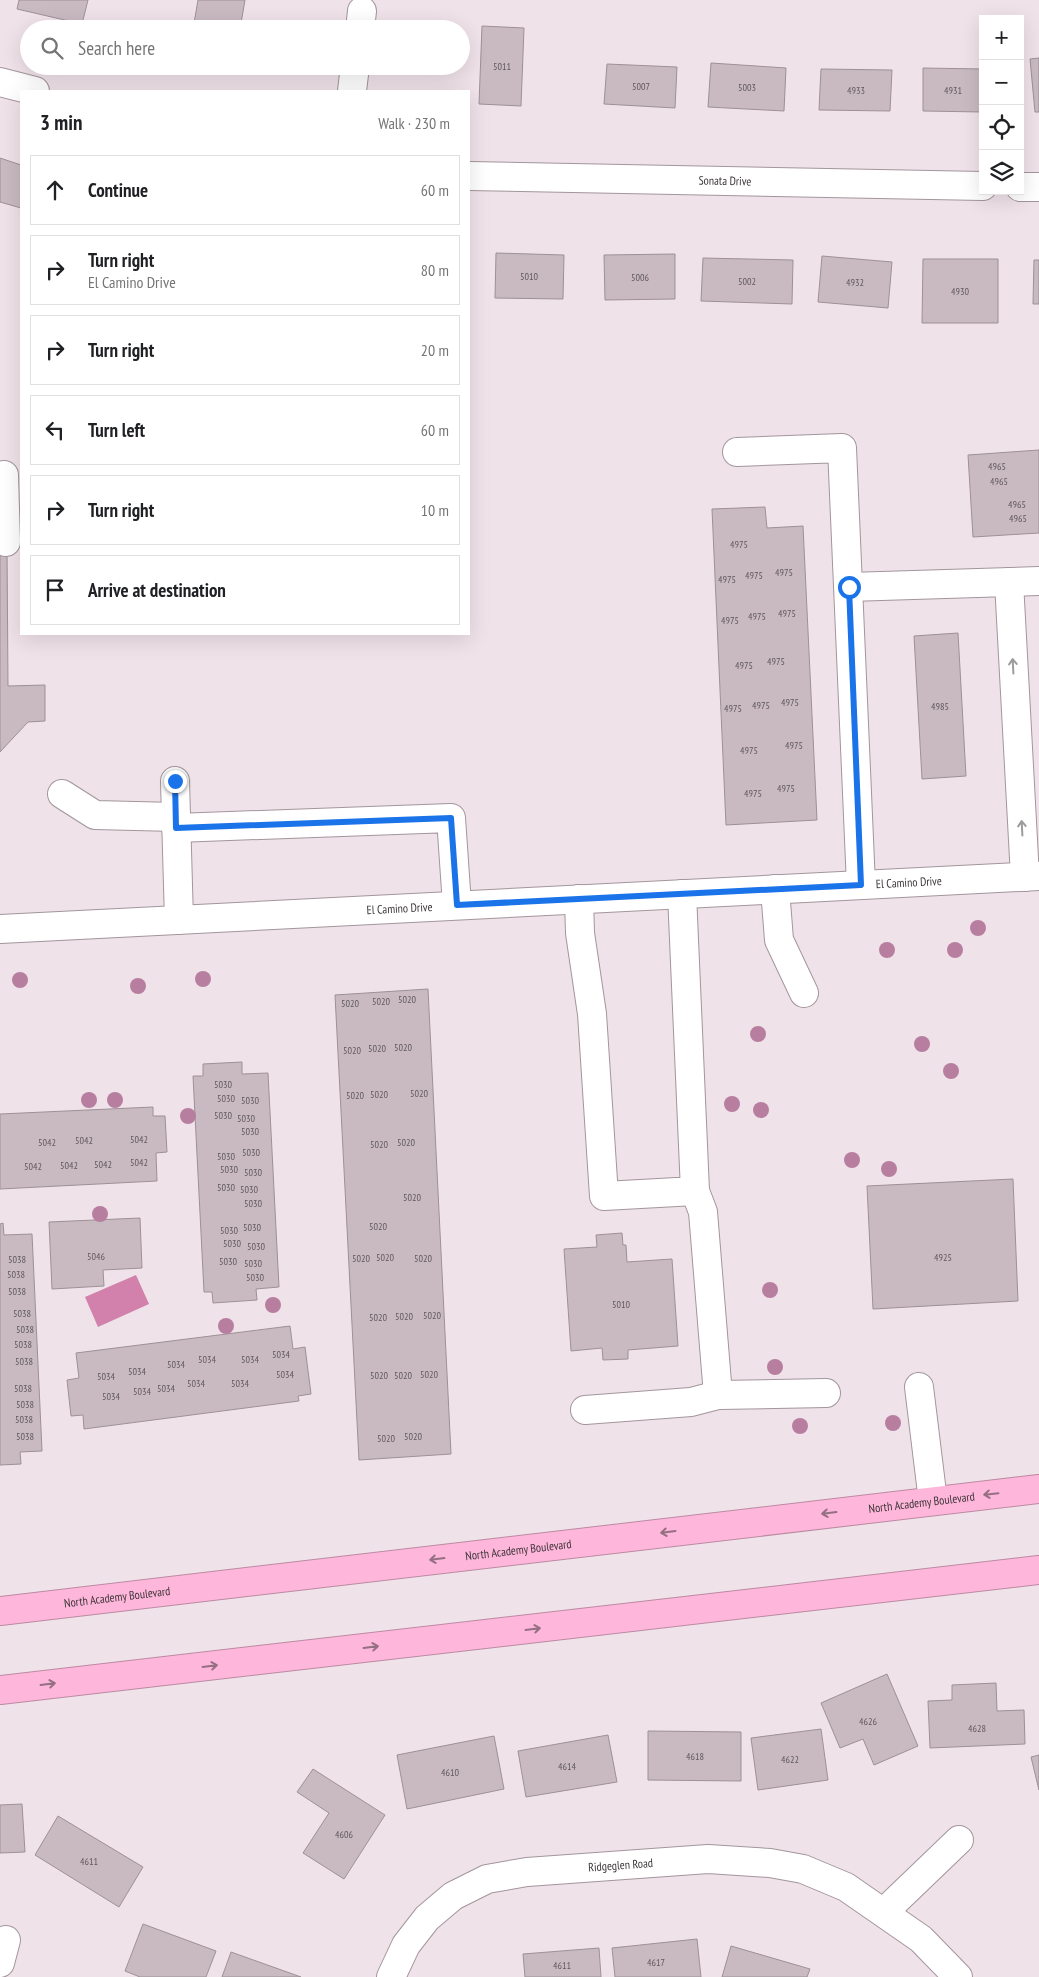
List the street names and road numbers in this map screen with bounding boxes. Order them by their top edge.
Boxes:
street label: Sonata Drive [698,172,752,188]
street label: El Camino Drive [875,873,942,891]
street label: El Camino Drive [366,899,433,917]
street label: North Academy Boulevard [868,1489,976,1516]
street label: North Academy Boulevard [464,1536,572,1563]
street label: North Academy Boulevard [63,1583,171,1610]
street label: Ridgeglen Road [588,1855,653,1875]

